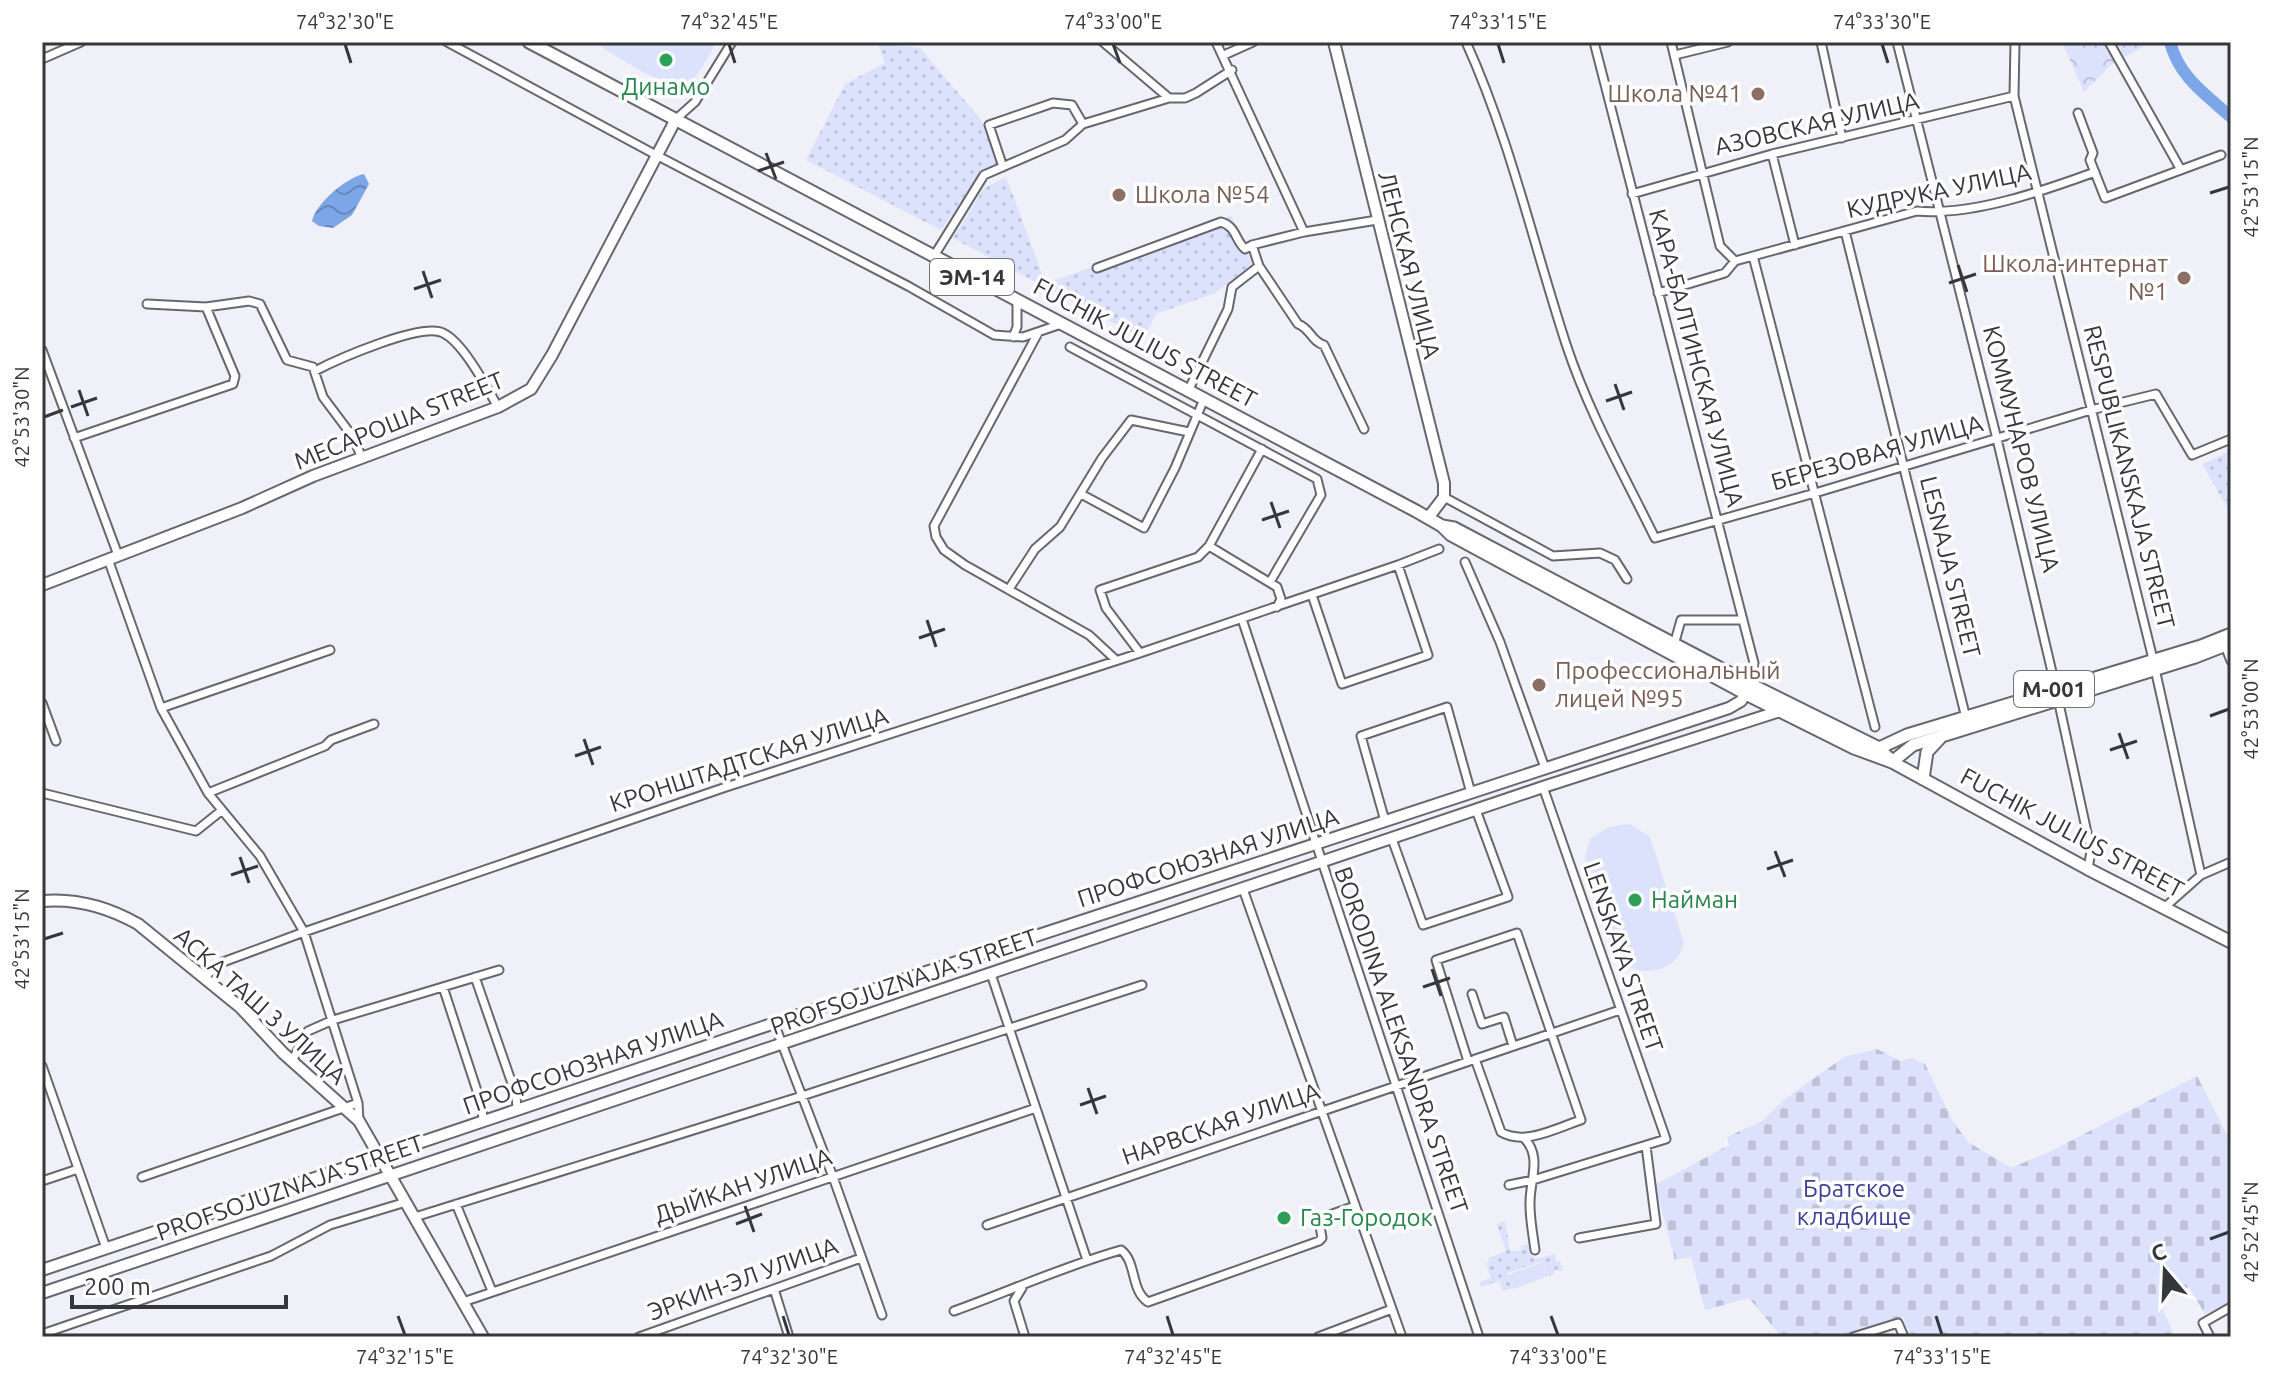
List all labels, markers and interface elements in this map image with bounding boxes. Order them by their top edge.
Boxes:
text: 74°32'30"E [296,10,394,33]
text: 74°32'45"E [680,10,778,33]
text: 74°33'00"E [1064,10,1162,33]
text: 74°33'15"E [1449,10,1547,33]
text: 74°33'30"E [1833,10,1931,33]
marker: Динамо [657,51,675,69]
place label: Динамо [622,73,710,100]
place label: Школа №41 [1607,80,1742,107]
marker: Школа №41 [1749,85,1767,103]
street label: АЗОВСКАЯ УЛИЦА [1712,87,1922,160]
text: 42°53'15"N [2239,136,2262,238]
street label: КУДРУКА УЛИЦА [1844,158,2034,223]
street label: ЛЕНСКАЯ УЛИЦА [1373,168,1446,362]
place label: Школа №54 [1135,181,1270,208]
marker: Школа №54 [1110,186,1128,204]
street label: КАРА-БАЛТИНСКАЯ УЛИЦА [1644,206,1749,510]
place label: Школа-интернат №1 [1982,250,2168,305]
road number: ЭМ-14 [930,259,1014,295]
marker: Школа-интернат №1 [2175,269,2193,287]
street label: FUCHIK JULIUS STREET [1029,272,1261,413]
street label: RESPUBLIKANSKAJA STREET [2079,322,2180,631]
street label: КОММУНАРОВ УЛИЦА [1978,323,2065,575]
text: 42°53'30"N [10,366,33,468]
street label: МЕСАРОША STREET [290,366,507,475]
street label: БЕРЕЗОВАЯ УЛИЦА [1768,409,1986,496]
street label: LESNAJA STREET [1915,474,1986,660]
place label: Профессиональный лицей №95 [1555,657,1781,712]
text: 42°53'00"N [2239,658,2262,760]
road number: М-001 [2014,671,2094,707]
marker: Профессиональный лицей №95 [1530,676,1548,694]
street label: КРОНШТАДТСКАЯ УЛИЦА [606,702,892,817]
street label: FUCHIK JULIUS STREET [1956,762,2188,903]
street label: ПРОФСОЮЗНАЯ УЛИЦА [1074,802,1342,913]
street label: LENSKAYA STREET [1578,858,1669,1055]
street label: BORODINA ALEKSANDRA STREET [1329,863,1474,1217]
place label: Найман [1651,886,1738,913]
text: 42°53'15"N [10,888,33,990]
marker: Найман [1626,891,1644,909]
street label: АСКА ТАШ 3 УЛИЦА [169,922,352,1090]
street label: PROFSOJUZNAJA STREET [767,923,1041,1040]
street label: ПРОФСОЮЗНАЯ УЛИЦА [459,1005,727,1120]
street label: НАРВСКАЯ УЛИЦА [1118,1077,1324,1170]
street label: PROFSOJUZNAJA STREET [153,1129,427,1246]
street label: ДЫЙКАН УЛИЦА [650,1141,836,1229]
park label: Братское кладбище [1797,1175,1911,1230]
text: 42°52'45"N [2239,1181,2262,1283]
place label: Газ-Городок [1300,1204,1433,1231]
marker: Газ-Городок [1275,1209,1293,1227]
north arrow [2125,1231,2205,1311]
street label: ЭРКИН-ЭЛ УЛИЦА [644,1232,842,1325]
text: С [2148,1238,2169,1266]
scale bar [72,1259,286,1309]
text: 200 m [84,1273,151,1300]
text: 74°32'15"E [356,1345,454,1368]
text: 74°32'30"E [740,1345,838,1368]
text: 74°32'45"E [1124,1345,1222,1368]
text: 74°33'00"E [1509,1345,1607,1368]
text: 74°33'15"E [1893,1345,1991,1368]

